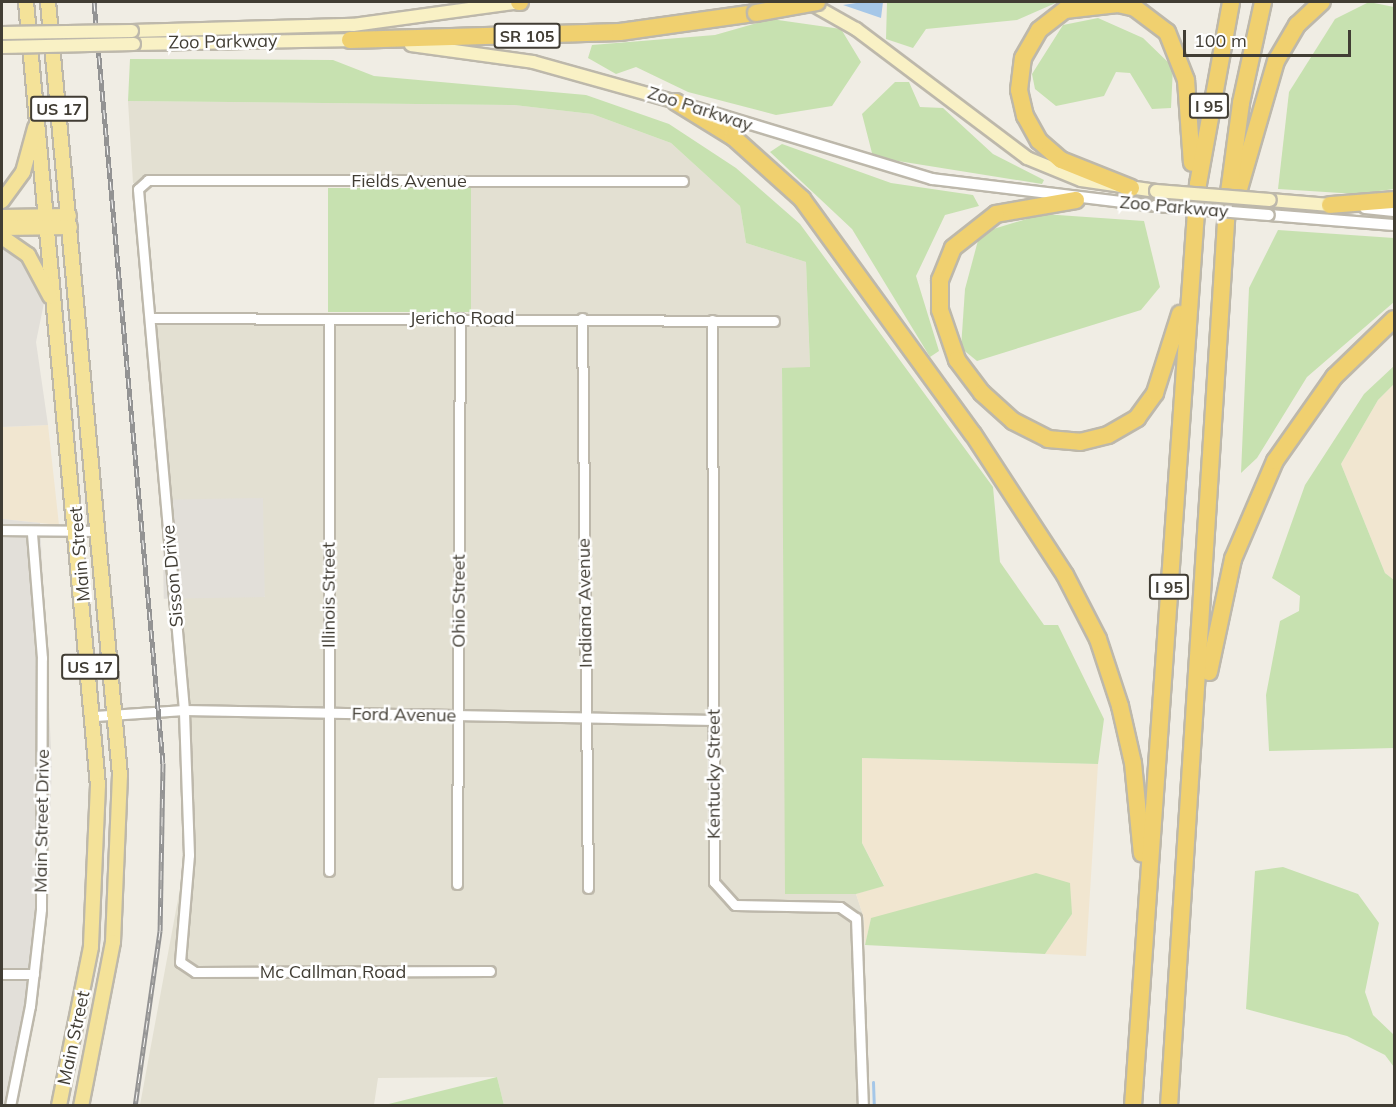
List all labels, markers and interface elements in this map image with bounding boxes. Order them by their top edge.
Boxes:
scale bar [1186,18,1354,56]
road number: SR 105 [492,23,562,49]
text: 100 m [1194,29,1247,52]
street label: Zoo Parkway [168,30,278,54]
street label: Zoo Parkway [645,82,755,136]
road number: I 95 [1188,93,1230,119]
road number: US 17 [29,96,89,122]
street label: Fields Avenue [351,170,467,192]
street label: Zoo Parkway [1119,191,1229,223]
street label: Jericho Road [409,307,515,329]
street label: Main Street [65,505,95,603]
street label: Sisson Drive [158,524,188,628]
street label: Indiana Avenue [573,538,597,668]
street label: Illinois Street [318,542,340,648]
street label: Ohio Street [448,554,470,648]
road number: I 95 [1148,574,1190,600]
road number: US 17 [60,654,120,680]
street label: Ford Avenue [351,703,457,727]
street label: Kentucky Street [703,709,725,839]
street label: Main Street Drive [30,749,54,893]
street label: Mc Callman Road [260,961,406,983]
street label: Main Street [54,989,94,1087]

